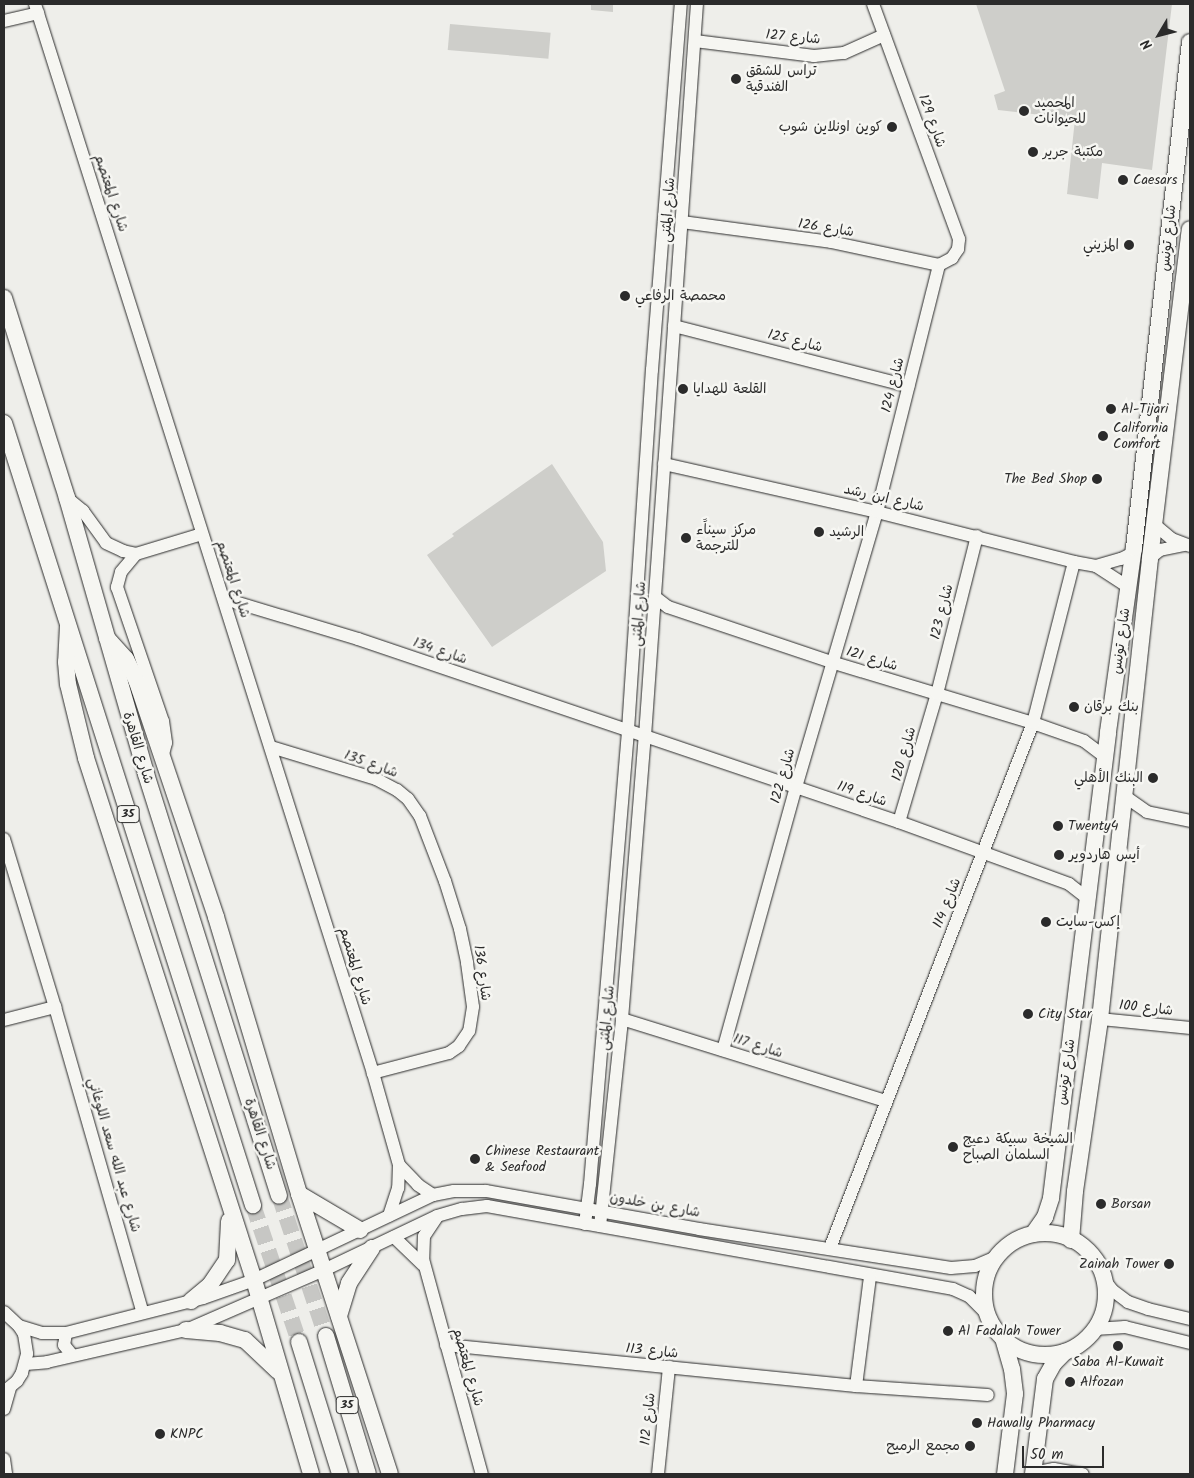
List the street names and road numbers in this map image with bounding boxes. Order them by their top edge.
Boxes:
street label: شارع 127 [765,26,821,48]
street label: شارع 129 [915,92,949,150]
street label: شارع المعتصم [91,152,131,234]
street label: شارع المثنى [657,177,679,243]
street label: شارع تونس [1156,204,1180,272]
street label: شارع 126 [797,215,855,241]
street label: شارع 125 [766,326,824,356]
street label: شارع 124 [878,356,908,414]
street label: شارع ابن رشد [842,481,926,515]
street label: شارع المعتصم [213,538,253,620]
street label: شارع المثنى [628,581,650,647]
street label: شارع 123 [927,583,957,641]
street label: شارع تونس [1108,607,1134,675]
street label: شارع 134 [411,634,469,668]
street label: شارع 121 [844,643,900,675]
street label: شارع القاهرة [119,710,157,786]
street label: شارع 120 [888,725,920,783]
street label: شارع 122 [767,746,799,806]
street label: شارع 135 [342,747,400,781]
street label: شارع 119 [835,778,889,810]
road number: 35 [116,804,140,824]
street label: شارع 114 [929,876,965,930]
street label: شارع المعتصم [335,925,375,1007]
street label: شارع 136 [470,944,494,1002]
street label: شارع المثنى [596,985,618,1051]
street label: شارع 100 [1118,997,1174,1019]
street label: شارع 117 [731,1030,785,1062]
street label: شارع تونس [1053,1038,1079,1106]
street label: شارع عبد الله سعد اللوغاني [84,1076,144,1234]
street label: شارع القاهرة [241,1096,279,1172]
street label: شارع بن خلدون [609,1189,701,1221]
street label: شارع المعتصم [449,1326,487,1408]
street label: شارع 113 [625,1340,679,1362]
street label: شارع 112 [637,1392,659,1446]
road number: 35 [334,1396,360,1414]

